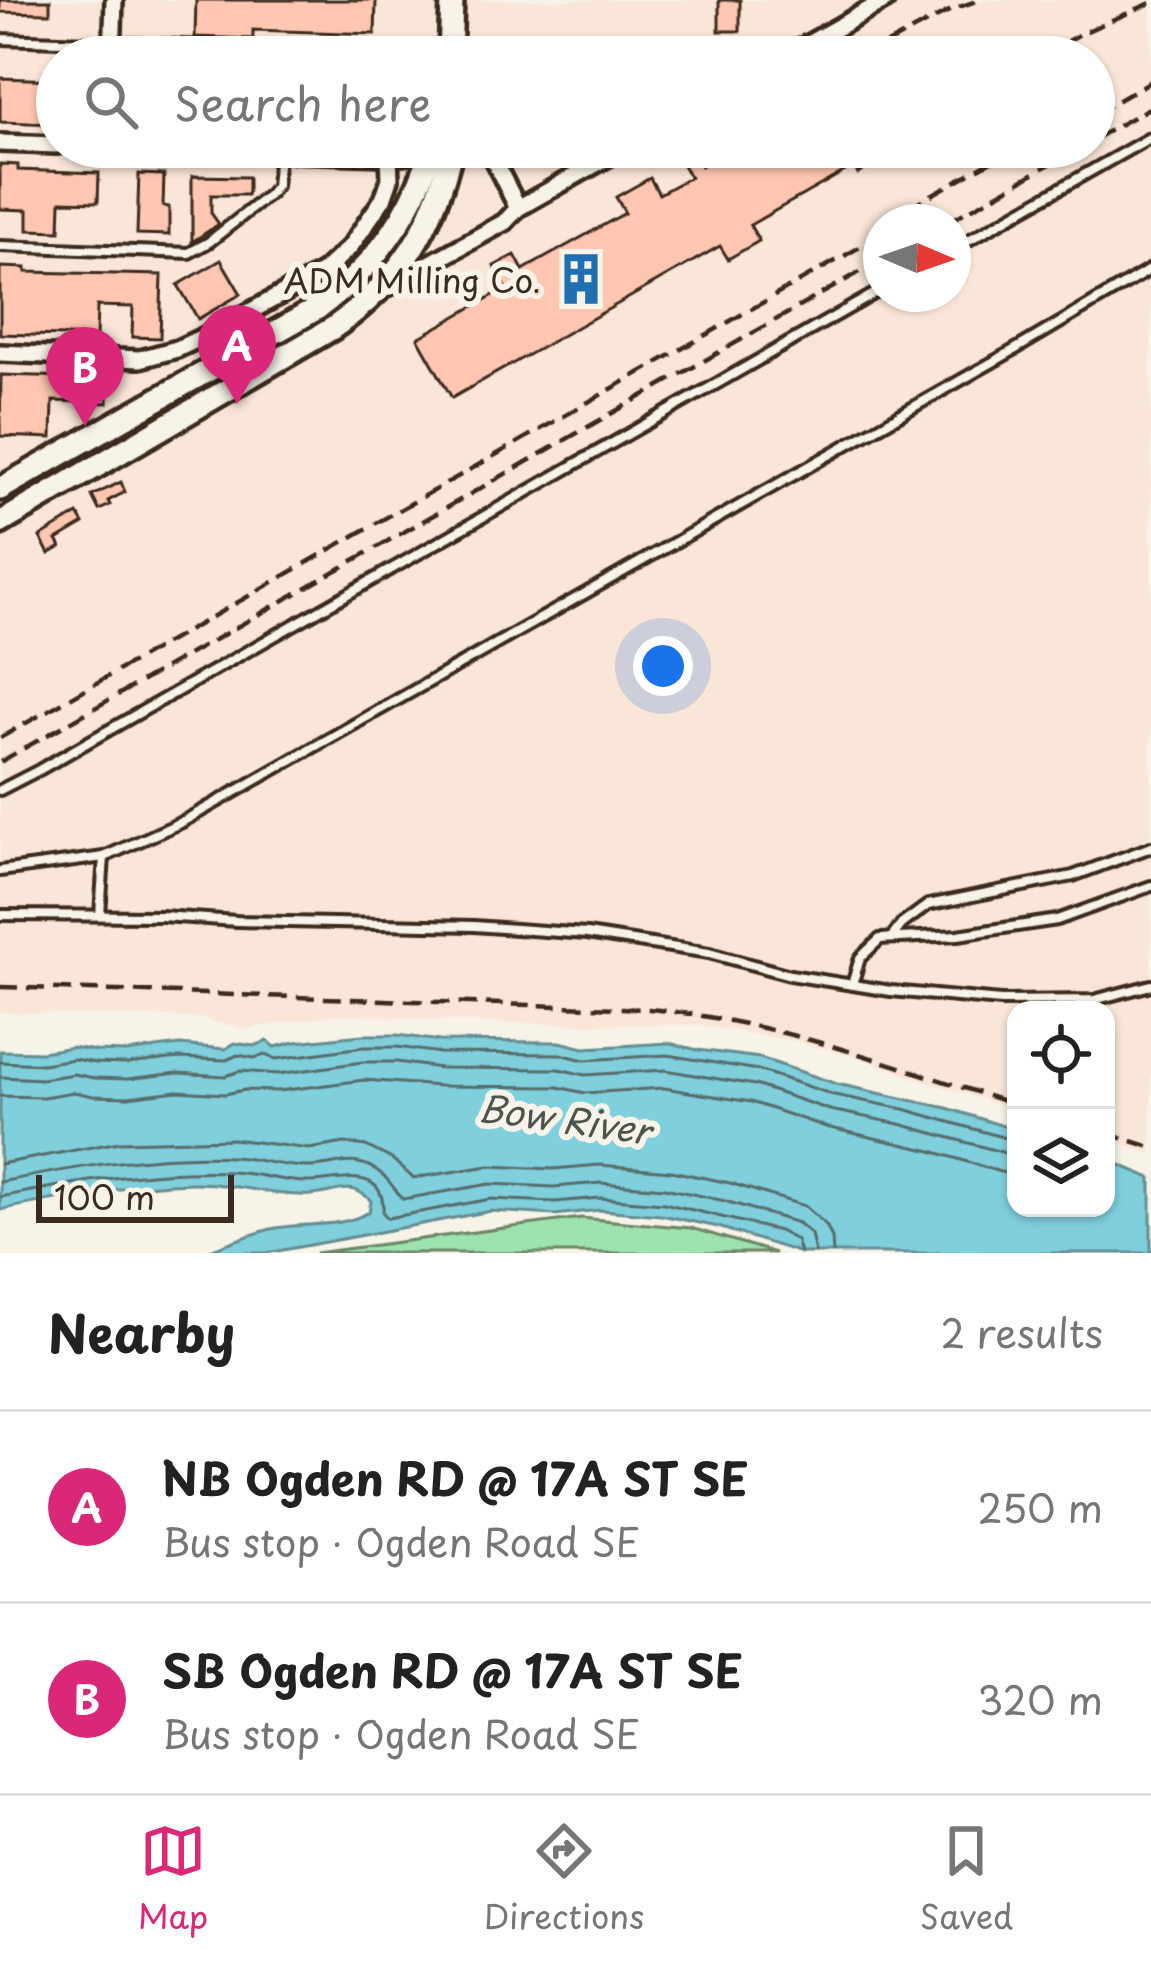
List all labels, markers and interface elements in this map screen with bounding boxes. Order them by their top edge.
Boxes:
search box [36,36,1115,168]
text: Search here [174,68,431,136]
icon: search [78,69,144,135]
north arrow [863,204,971,312]
building icon: ADM Milling Co. [552,250,610,308]
place label: ADM Milling Co. [283,254,541,304]
pin: A [198,305,276,404]
pin: B [46,327,124,426]
your location [633,636,693,696]
map controls [1007,1001,1115,1217]
button: locate [1007,1001,1115,1109]
water label: Bow River [476,1079,659,1157]
button: layers [1007,1109,1115,1217]
scale bar [36,1169,234,1222]
text: 100 m [54,1171,155,1221]
text: Nearby [48,1293,235,1370]
text: 2 results [941,1302,1103,1361]
text: NB Ogden RD @ 17A ST SE [162,1443,749,1511]
text: A [72,1477,102,1536]
text: 250 m [978,1477,1103,1536]
text: Bus stop · Ogden Road SE [162,1511,641,1570]
text: SB Ogden RD @ 17A ST SE [162,1635,743,1703]
text: B [74,1669,100,1728]
text: 320 m [978,1669,1103,1728]
text: Bus stop · Ogden Road SE [162,1703,641,1762]
tab: Map [138,1818,208,1940]
tab: Directions [484,1818,644,1940]
tab: Saved [920,1818,1013,1940]

